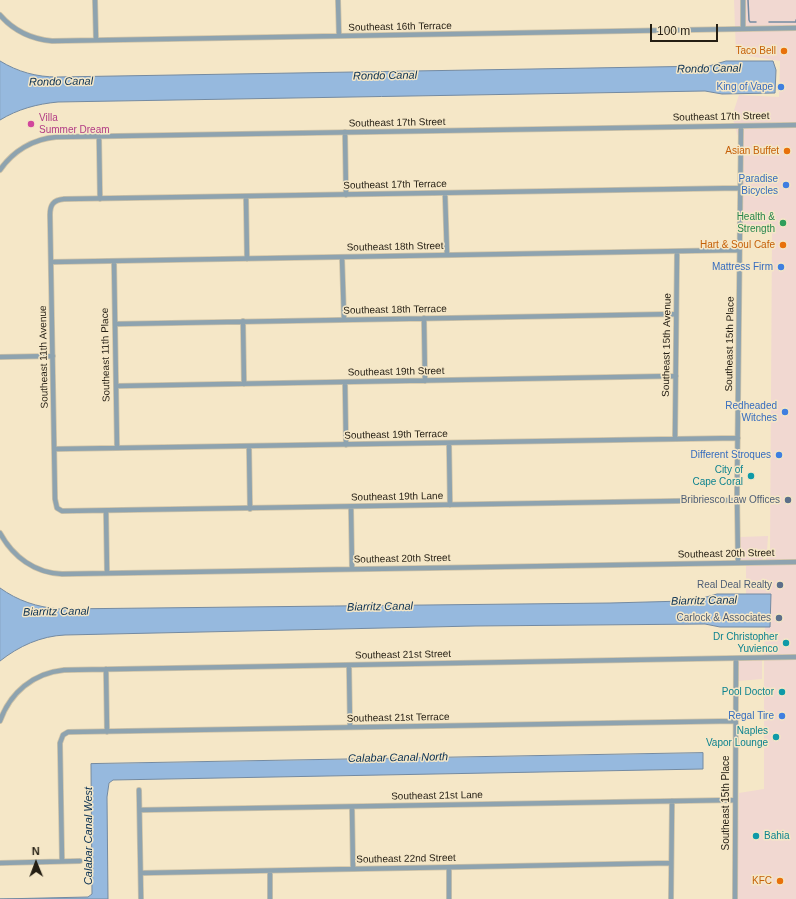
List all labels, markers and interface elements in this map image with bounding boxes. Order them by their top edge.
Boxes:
scale bar [652,16,720,42]
street label: Southeast 16th Terrace [348,20,452,34]
text: 100 m [657,24,690,38]
place label: Taco Bell [735,45,776,57]
marker: Taco Bell [779,46,789,56]
water label: Rondo Canal [677,62,741,76]
water label: Rondo Canal [353,69,417,83]
water label: Rondo Canal [29,75,93,89]
place label: King of Vape [716,81,773,93]
marker: King of Vape [776,82,786,92]
street label: Southeast 17th Street [673,110,769,124]
place label: Villa Summer Dream [39,112,110,136]
street label: Southeast 17th Street [349,116,445,130]
marker: Villa Summer Dream [26,119,36,129]
place label: Asian Buffet [725,145,779,157]
marker: Asian Buffet [782,146,792,156]
place label: Paradise Bicycles [739,173,778,196]
street label: Southeast 17th Terrace [343,178,447,192]
marker: Paradise Bicycles [781,180,791,190]
place label: Health & Strength [737,211,775,234]
marker: Health & Strength [778,218,788,228]
place label: Hart & Soul Cafe [700,239,775,251]
street label: Southeast 18th Street [347,240,443,254]
marker: Hart & Soul Cafe [778,240,788,250]
place label: Mattress Firm [712,261,773,273]
marker: Mattress Firm [776,262,786,272]
street label: Southeast 15th Avenue [660,293,674,397]
street label: Southeast 15th Place [723,296,737,392]
street label: Southeast 18th Terrace [343,303,447,317]
street label: Southeast 11th Avenue [37,305,51,409]
street label: Southeast 11th Place [99,308,113,402]
street label: Southeast 19th Street [348,365,444,379]
place label: Redheaded Witches [725,400,777,424]
marker: Redheaded Witches [780,407,790,417]
street label: Southeast 19th Terrace [344,428,448,442]
place label: Different Stroques [691,449,771,461]
marker: Different Stroques [774,450,784,460]
place label: City of Cape Coral [692,464,743,488]
marker: City of Cape Coral [746,471,756,481]
street label: Southeast 19th Lane [351,490,443,504]
place label: Bribriesco Law Offices [681,494,780,506]
marker: Bribriesco Law Offices [783,495,793,505]
street label: Southeast 20th Street [678,547,774,561]
street label: Southeast 20th Street [354,552,450,566]
place label: Real Deal Realty [697,579,772,591]
marker: Real Deal Realty [775,580,785,590]
water label: Biarritz Canal [671,594,737,608]
water label: Biarritz Canal [347,600,413,614]
water label: Biarritz Canal [23,605,89,619]
place label: Carlock & Associates [677,612,771,624]
marker: Carlock & Associates [774,613,784,623]
place label: Dr Christopher Yuvienco [713,631,778,654]
marker: Dr Christopher Yuvienco [781,638,791,648]
street label: Southeast 21st Street [355,648,451,662]
place label: Pool Doctor [722,686,774,698]
marker: Pool Doctor [777,687,787,697]
place label: Regal Tire [728,710,774,722]
street label: Southeast 21st Terrace [346,711,450,725]
marker: Regal Tire [777,711,787,721]
place label: Naples Vapor Lounge [706,725,768,748]
marker: Naples Vapor Lounge [771,732,781,742]
water label: Calabar Canal North [348,751,448,765]
street label: Southeast 15th Place [720,755,732,851]
water label: Calabar Canal West [82,787,96,885]
street label: Southeast 21st Lane [391,789,483,803]
place label: Bahia [764,830,790,842]
marker: Bahia [751,831,761,841]
north arrow [16,843,56,883]
text: N [32,845,40,857]
street label: Southeast 22nd Street [356,852,456,866]
place label: KFC [752,875,772,887]
marker: KFC [775,876,785,886]

